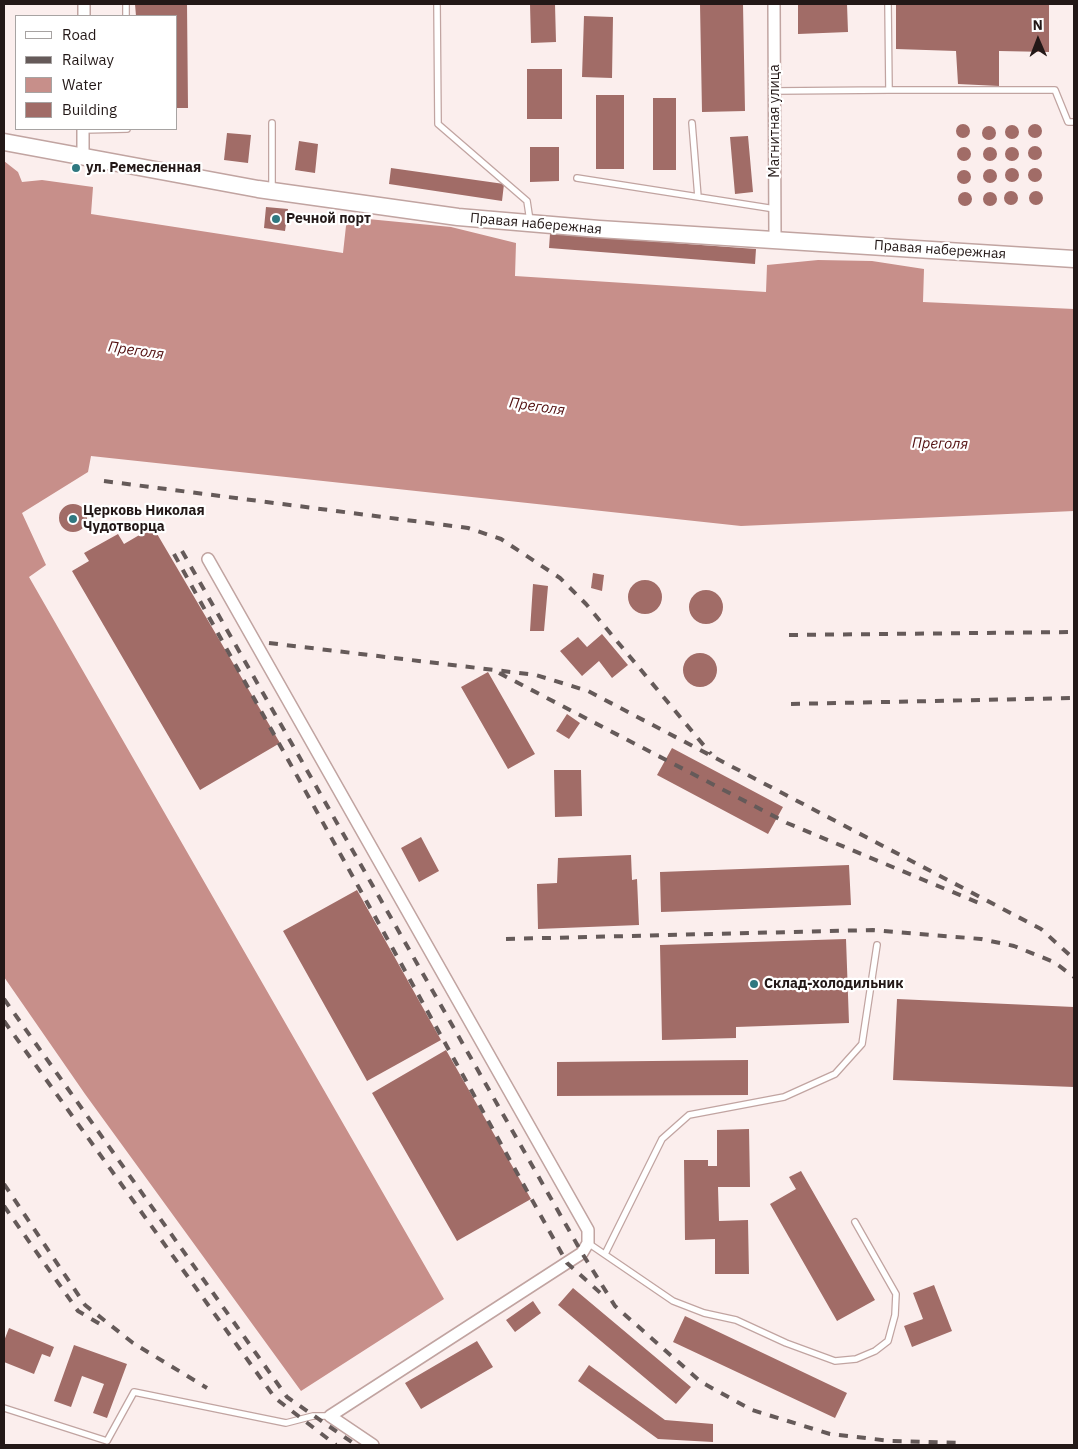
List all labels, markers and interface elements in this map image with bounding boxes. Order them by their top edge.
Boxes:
legend [15,15,178,130]
north arrow [1013,15,1063,65]
text: N [1033,16,1043,34]
text: Road [62,25,97,44]
text: Railway [62,50,114,69]
street label: Магнитная улица [767,64,783,178]
text: Water [62,75,102,94]
text: Building [62,100,117,119]
place label: ул. Ремесленная [86,160,201,176]
marker: ул. Ремесленная [70,162,82,174]
street label: Правая набережная [469,210,603,238]
place label: Речной порт [286,211,371,227]
marker: Речной порт [270,213,282,225]
street label: Правая набережная [873,237,1007,263]
water label: Преголя [107,338,165,364]
water label: Преголя [508,394,566,420]
water label: Преголя [912,435,968,453]
place label: Церковь Николая Чудотворца [83,503,205,536]
marker: Церковь Николая Чудотворца [67,513,79,525]
place label: Склад-холодильник [764,976,903,992]
marker: Склад-холодильник [748,978,760,990]

